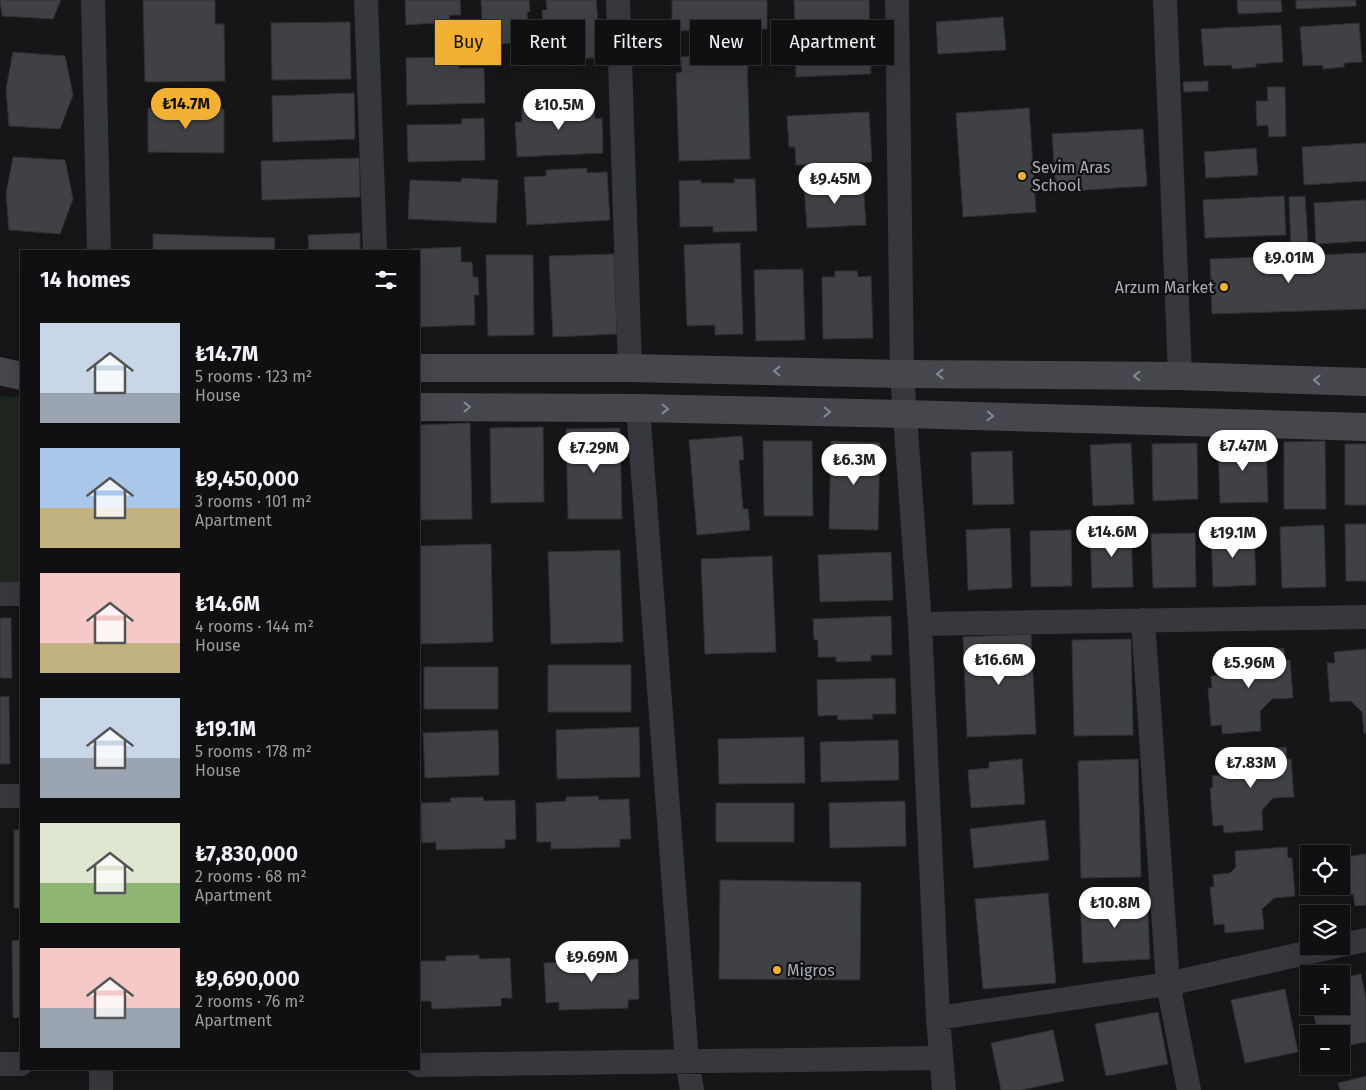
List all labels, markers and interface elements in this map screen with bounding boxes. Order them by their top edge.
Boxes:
chip: Buy [435,20,501,65]
chip: Rent [511,20,585,65]
chip: Filters [595,20,680,65]
chip: New [690,20,761,65]
chip: Apartment [771,20,894,65]
pin: ₺14.7M [145,88,227,130]
pin: ₺10.5M [518,88,600,131]
text: ₺14.7M [162,94,210,113]
text: ₺10.5M [534,95,584,114]
place label: Sevim Aras School [1032,158,1111,195]
pin: ₺9.45M [794,162,876,205]
text: ₺9.45M [810,169,860,188]
marker: Sevim Aras School [1016,170,1028,182]
pin: ₺9.01M [1248,242,1330,284]
text: ₺9.01M [1264,248,1314,267]
icon: filters [372,266,400,294]
text: 14 homes [40,267,130,293]
place label: Arzum Market [1115,278,1214,297]
marker: Arzum Market [1218,281,1230,293]
text: ₺14.7M [195,341,258,367]
icon: home [80,343,140,403]
one-way arrow [773,366,781,377]
text: 5 rooms · 123 m² [195,367,312,386]
one-way arrow [936,369,944,379]
one-way arrow [1133,371,1141,381]
one-way arrow [1313,375,1321,385]
text: House [195,386,241,405]
one-way arrow [464,402,472,412]
one-way arrow [662,404,669,414]
one-way arrow [824,407,832,417]
one-way arrow [986,411,994,421]
pin: ₺7.47M [1202,430,1284,472]
pin: ₺7.29M [553,432,635,474]
text: ₺7.47M [1219,436,1267,455]
text: ₺7.29M [569,438,619,457]
pin: ₺6.3M [819,444,889,486]
text: ₺6.3M [832,450,876,469]
text: ₺9,450,000 [195,466,299,492]
icon: home [80,468,140,528]
text: 3 rooms · 101 m² [195,492,312,511]
text: Apartment [195,511,272,530]
pin: ₺14.6M [1071,516,1153,558]
pin: ₺19.1M [1192,516,1274,559]
text: ₺14.6M [1087,522,1137,541]
text: ₺19.1M [1210,523,1256,542]
text: ₺14.6M [195,591,260,617]
icon: home [80,593,140,653]
text: 4 rooms · 144 m² [195,617,314,636]
text: House [195,636,241,655]
pin: ₺16.6M [958,644,1040,686]
pin: ₺5.96M [1208,646,1290,689]
text: ₺16.6M [974,650,1024,669]
text: ₺5.96M [1223,653,1275,672]
text: ₺19.1M [195,716,256,742]
icon: home [80,718,140,778]
text: 5 rooms · 178 m² [195,742,312,761]
pin: ₺7.83M [1210,746,1292,789]
text: ₺7.83M [1226,753,1276,772]
text: House [195,761,241,780]
text: ₺7,830,000 [195,841,298,867]
icon: home [80,843,140,903]
map controls [1300,845,1350,1075]
button: locate [1300,845,1350,895]
text: 2 rooms · 68 m² [195,867,307,886]
text: Apartment [195,886,272,905]
pin: ₺10.8M [1074,886,1156,929]
text: ₺10.8M [1090,893,1140,912]
button: layers [1300,905,1350,955]
pin: ₺9.69M [551,940,633,983]
text: ₺9.69M [566,947,618,966]
place label: Migros [787,961,835,980]
marker: Migros [771,964,783,976]
button: + [1300,965,1350,1015]
text: ₺9,690,000 [195,966,300,992]
icon: home [80,968,140,1028]
text: 2 rooms · 76 m² [195,992,305,1011]
text: Apartment [195,1011,272,1030]
button: − [1300,1025,1350,1075]

